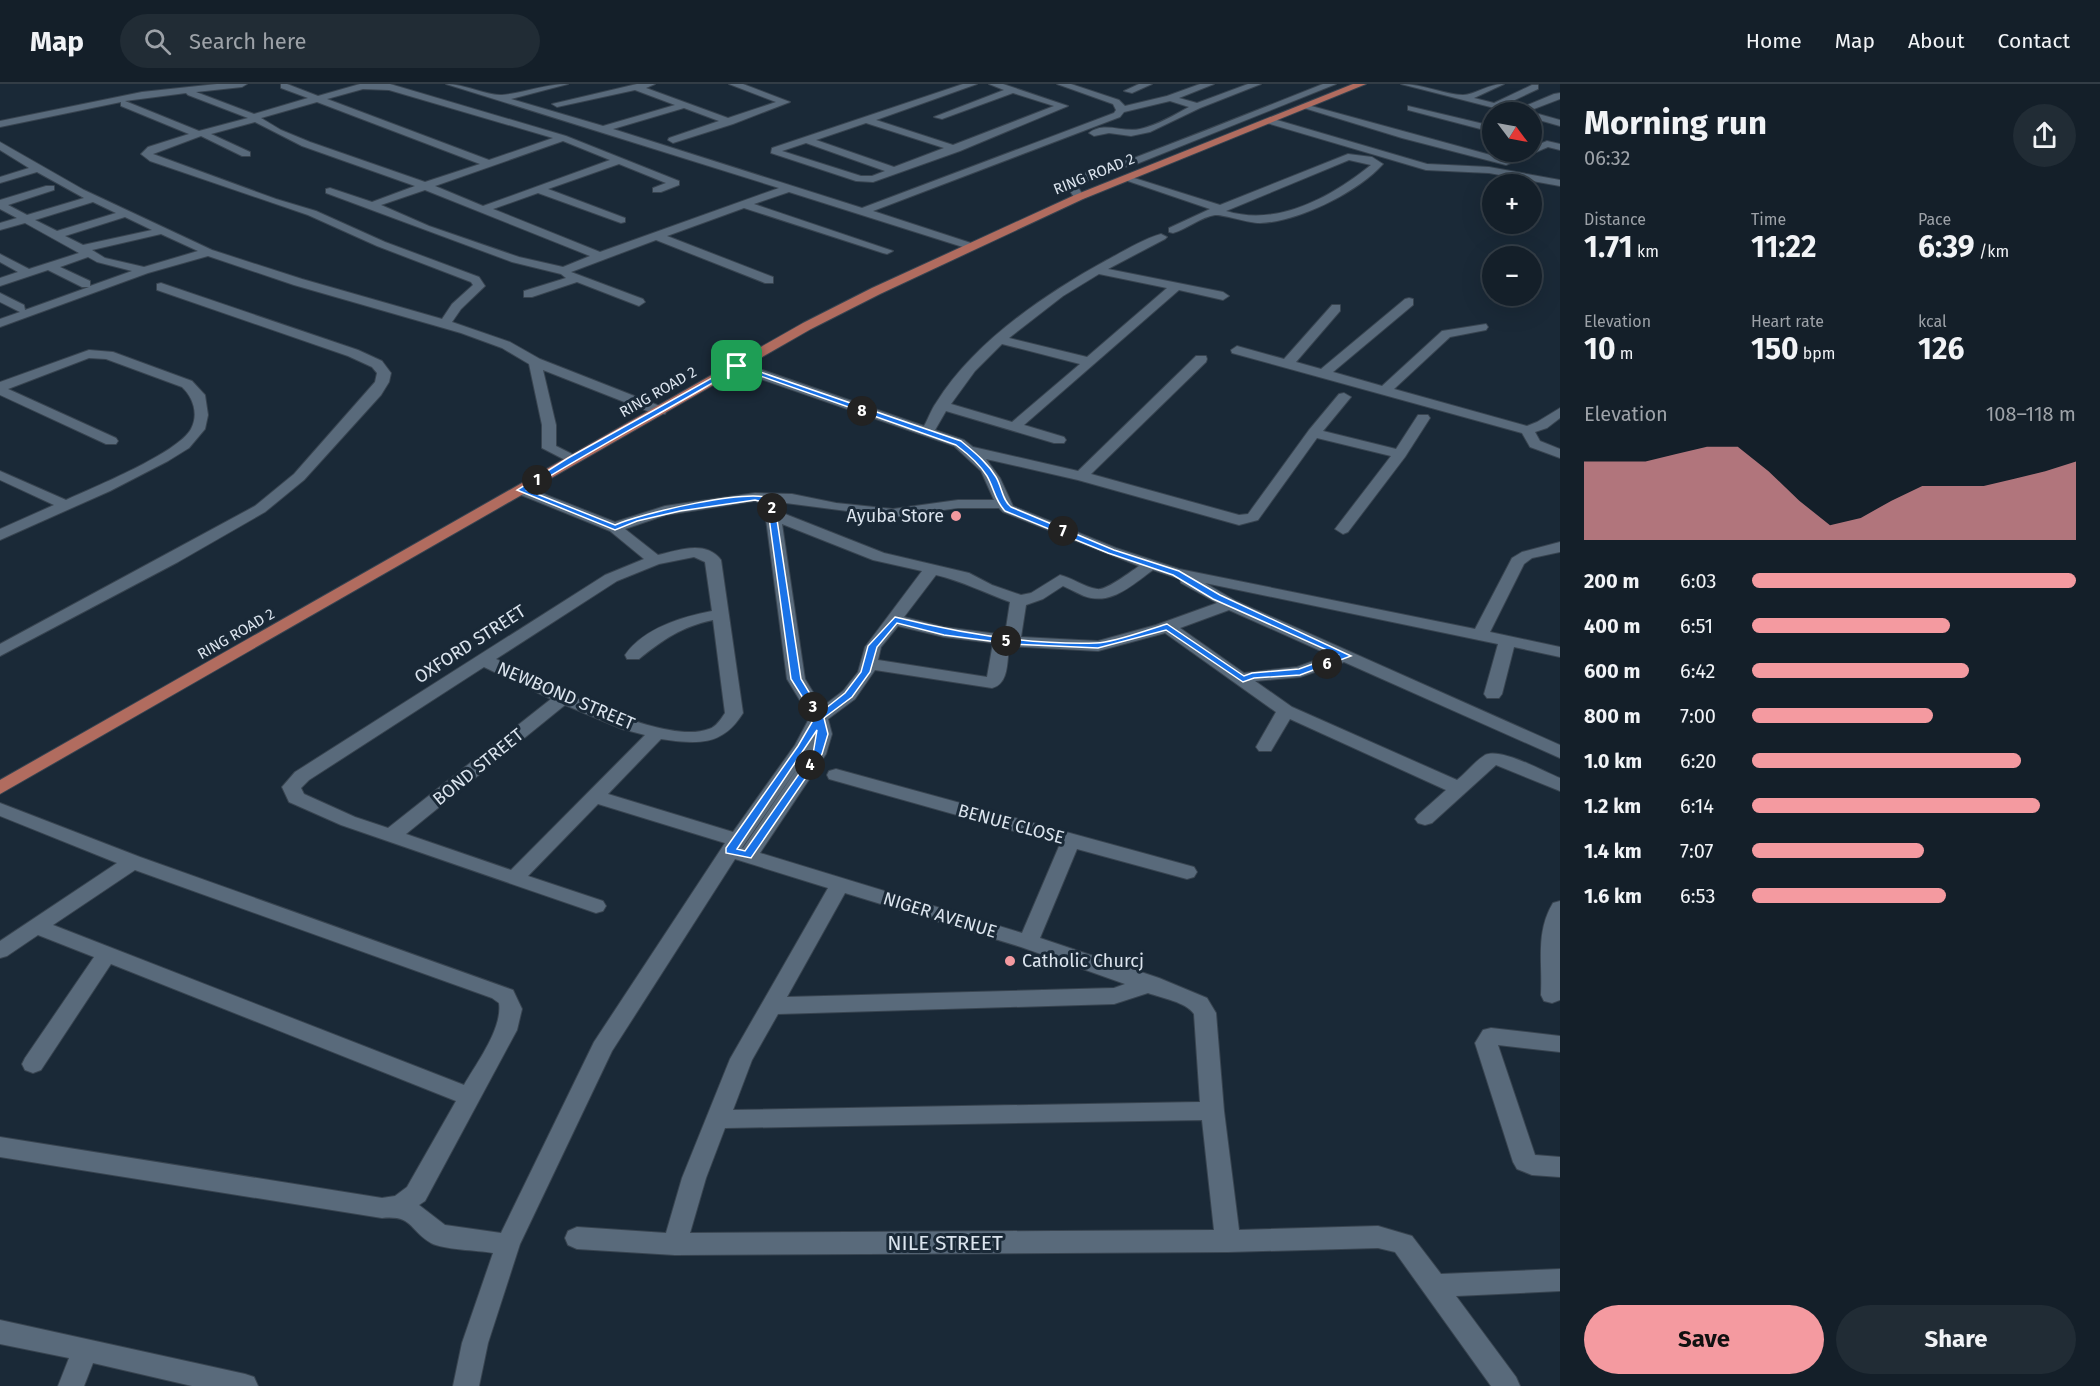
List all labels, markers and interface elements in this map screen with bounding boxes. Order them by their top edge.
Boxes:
search box [120,14,540,68]
text: Map [30,25,84,58]
icon: search [141,25,174,58]
text: Search here [189,28,307,55]
text: Home [1746,28,1802,54]
text: Map [1835,28,1875,54]
text: About [1908,28,1965,54]
text: Contact [1998,28,2070,54]
north arrow [1482,102,1542,162]
map controls [1482,102,1542,306]
text: Morning run [1584,103,1767,143]
button: share [2013,104,2076,167]
text: 06:32 [1584,146,1630,170]
street label: RING ROAD 2 [1051,150,1137,198]
button: + [1482,174,1542,234]
text: Distance [1584,210,1646,229]
text: Time [1751,210,1786,229]
text: Pace [1918,210,1951,229]
text: 1.71 [1584,229,1633,265]
text: 11:22 [1751,229,1817,265]
text: 6:39 [1918,229,1975,265]
text: km [1633,242,1659,261]
text: /km [1975,242,2009,261]
button: − [1482,246,1542,306]
text: Elevation [1584,312,1651,331]
text: Heart rate [1751,312,1824,331]
text: kcal [1918,312,1947,331]
text: 10 [1584,331,1615,367]
text: 150 [1751,331,1799,367]
text: 126 [1918,331,1964,367]
pin [711,340,762,391]
text: m [1615,344,1633,363]
text: bpm [1799,344,1836,363]
icon: arrive [720,349,753,382]
street label: RING ROAD 2 [616,363,700,421]
pin: 8 [847,396,877,426]
text: 8 [857,401,867,420]
text: Elevation [1584,402,1668,426]
text: 108–118 m [1986,402,2076,426]
pin: 1 [522,465,552,495]
text: 1 [533,470,541,489]
pin: 2 [757,493,787,523]
text: 2 [768,498,776,517]
place label: Ayuba Store [847,505,944,527]
marker: Ayuba Store [949,509,963,523]
pin: 7 [1048,516,1078,546]
text: 7 [1059,521,1067,540]
text: 200 m [1584,569,1639,593]
text: 6:03 [1680,569,1716,593]
street label: OXFORD STREET [410,599,530,688]
street label: RING ROAD 2 [194,605,278,663]
text: 400 m [1584,614,1640,638]
text: 6:51 [1680,614,1713,638]
pin: 5 [991,626,1021,656]
text: 5 [1002,631,1010,650]
pin: 6 [1312,649,1342,679]
text: 6 [1322,654,1332,673]
street label: NEWBOND STREET [494,657,639,735]
text: 600 m [1584,659,1640,683]
text: 6:42 [1680,659,1716,683]
pin: 3 [798,692,828,722]
text: 3 [809,697,817,716]
text: 800 m [1584,704,1641,728]
text: 7:00 [1680,704,1716,728]
street label: BOND STREET [428,723,528,810]
text: 1.0 km [1584,749,1642,773]
text: 6:20 [1680,749,1717,773]
pin: 4 [795,750,825,780]
text: 4 [805,755,815,774]
text: 1.2 km [1584,794,1641,818]
text: 6:14 [1680,794,1714,818]
street label: BENUE CLOSE [955,799,1067,849]
text: 1.4 km [1584,839,1642,863]
text: 7:07 [1680,839,1713,863]
text: 1.6 km [1584,884,1642,908]
text: 6:53 [1680,884,1715,908]
street label: NIGER AVENUE [880,887,1000,943]
place label: Catholic Churcj [1022,950,1144,972]
marker: Catholic Churcj [1003,954,1017,968]
street label: NILE STREET [887,1230,1003,1256]
button: Save [1584,1305,1824,1374]
button: Share [1836,1305,2076,1374]

